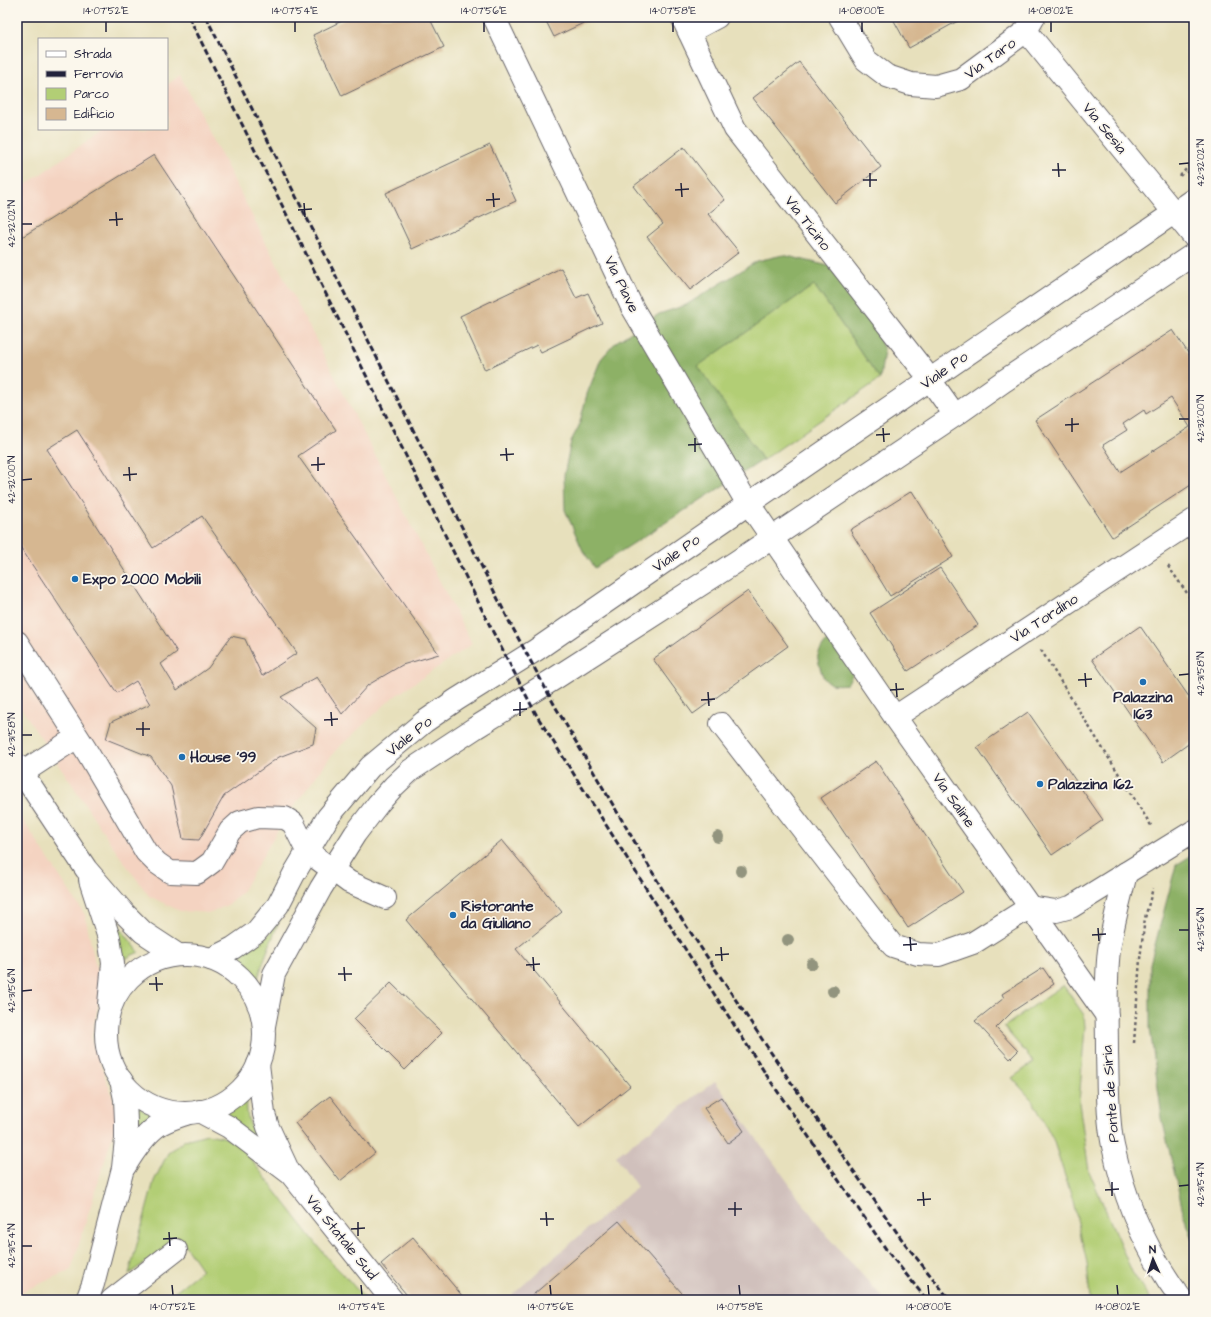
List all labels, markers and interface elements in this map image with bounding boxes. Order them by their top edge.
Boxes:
text: 14°07'52"E [83,4,129,18]
text: 14°07'54"E [272,4,318,18]
text: 14°07'56"E [461,4,507,18]
text: 14°07'58"E [650,4,696,18]
text: 14°08'00"E [839,4,885,18]
text: 14°08'02"E [1028,4,1074,18]
street label: Via Taro [960,32,1021,84]
legend [38,38,168,130]
text: Strada [74,46,112,63]
text: Ferrovia [74,66,123,83]
text: Parco [74,86,109,103]
street label: Via Sesia [1077,98,1132,159]
text: Edificio [74,106,114,123]
text: 42°32'02"N [1194,139,1208,187]
street label: Via Ticino [779,191,836,256]
text: 42°32'02"N [5,200,19,248]
street label: Via Piave [599,252,644,316]
street label: Viale Po [916,346,973,394]
text: 42°32'00"N [1194,395,1208,443]
text: 42°32'00"N [5,456,19,504]
street label: Viale Po [648,529,705,577]
place label: Expo 2000 Mobili [83,569,202,590]
marker: Expo 2000 Mobili [70,574,80,584]
street label: Via Tordino [1006,588,1083,648]
text: 42°31'58"N [1194,652,1208,696]
marker: Palazzina 163 [1138,677,1148,687]
place label: Palazzina 163 [1113,687,1173,725]
street label: Viale Po [382,711,437,761]
text: 42°31'58"N [5,713,19,757]
place label: House '99 [190,747,257,768]
marker: House '99 [177,752,187,762]
street label: Via Saline [927,769,980,832]
place label: Palazzina 162 [1048,774,1134,795]
marker: Palazzina 162 [1035,779,1045,789]
place label: Ristorante da Giuliano [460,896,534,934]
text: 42°31'56"N [1194,908,1208,952]
marker: Ristorante da Giuliano [448,910,458,920]
text: 42°31'56"N [5,969,19,1013]
street label: Ponte de Siria [1097,1044,1124,1143]
text: 42°31'54"N [1194,1162,1208,1208]
street label: Via Statale Sud [301,1190,383,1284]
text: 42°31'54"N [5,1223,19,1269]
north arrow [1133,1239,1173,1279]
text: N [1149,1242,1156,1257]
text: 14°07'52"E [150,1300,196,1314]
text: 14°07'54"E [339,1300,385,1314]
text: 14°07'56"E [528,1300,574,1314]
text: 14°07'58"E [717,1300,763,1314]
text: 14°08'00"E [906,1300,952,1314]
text: 14°08'02"E [1095,1300,1141,1314]

